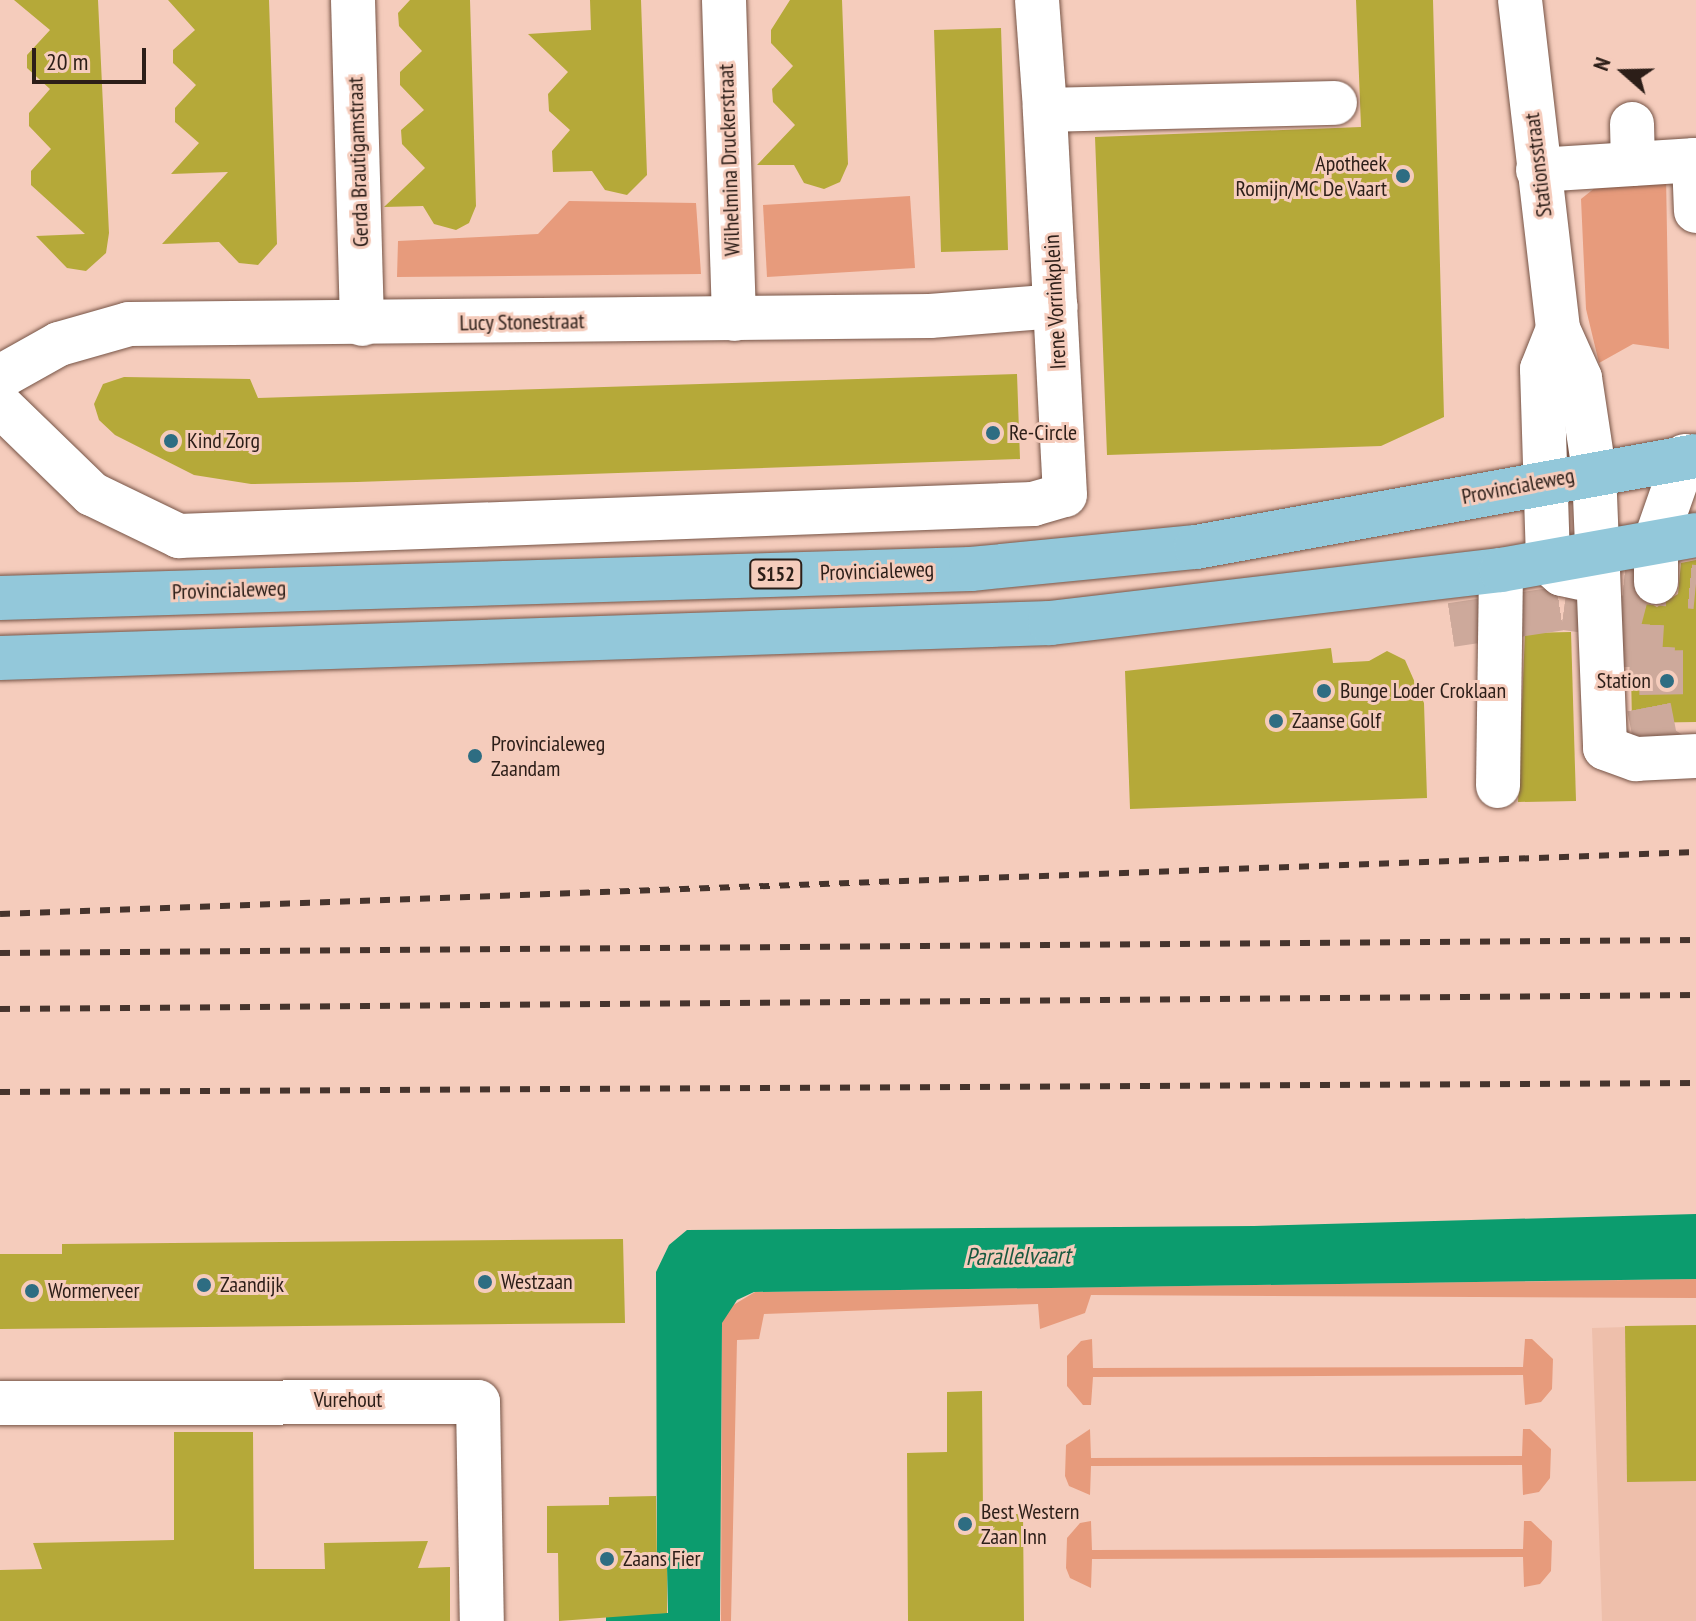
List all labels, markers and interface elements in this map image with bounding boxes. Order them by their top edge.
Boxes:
scale bar [36,32,150,82]
north arrow [1584,32,1664,112]
text: 20 m [46,46,88,77]
text: N [1586,53,1617,74]
street label: Wilhelmina Druckerstraat [712,63,746,257]
street label: Gerda Brautigamstraat [342,76,374,248]
street label: Stationsstraat [1519,111,1557,219]
place label: Apotheek Romijn/MC De Vaart [1234,150,1387,202]
marker: Apotheek Romijn/MC De Vaart [1394,167,1412,185]
street label: Irene Vorrinkplein [1038,234,1072,370]
street label: Lucy Stonestraat [459,308,585,336]
place label: Re-Circle [1009,420,1077,446]
marker: Re-Circle [984,424,1002,442]
place label: Kind Zorg [187,428,260,454]
marker: Kind Zorg [162,432,180,450]
street label: Provincialeweg [1459,462,1577,510]
street label: Provincialeweg [819,556,935,586]
road number: S152 [748,558,804,590]
street label: Provincialeweg [171,575,287,605]
place label: Station [1597,668,1651,694]
marker: Station [1658,672,1676,690]
place label: Bunge Loder Croklaan [1340,678,1506,704]
marker: Bunge Loder Croklaan [1315,682,1333,700]
place label: Zaanse Golf [1292,708,1381,734]
marker: Zaanse Golf [1267,712,1285,730]
place label: Provincialeweg Zaandam [491,730,605,782]
marker: Provincialeweg Zaandam [466,747,484,765]
water label: Parallelvaart [965,1241,1071,1271]
place label: Westzaan [501,1269,573,1295]
place label: Zaandijk [220,1272,284,1298]
marker: Westzaan [476,1273,494,1291]
marker: Zaandijk [195,1276,213,1294]
place label: Wormerveer [48,1278,140,1304]
marker: Wormerveer [23,1282,41,1300]
street label: Vurehout [314,1387,382,1413]
place label: Best Western Zaan Inn [981,1498,1080,1550]
marker: Best Western Zaan Inn [956,1515,974,1533]
place label: Zaans Fier [623,1546,701,1572]
marker: Zaans Fier [598,1550,616,1568]

